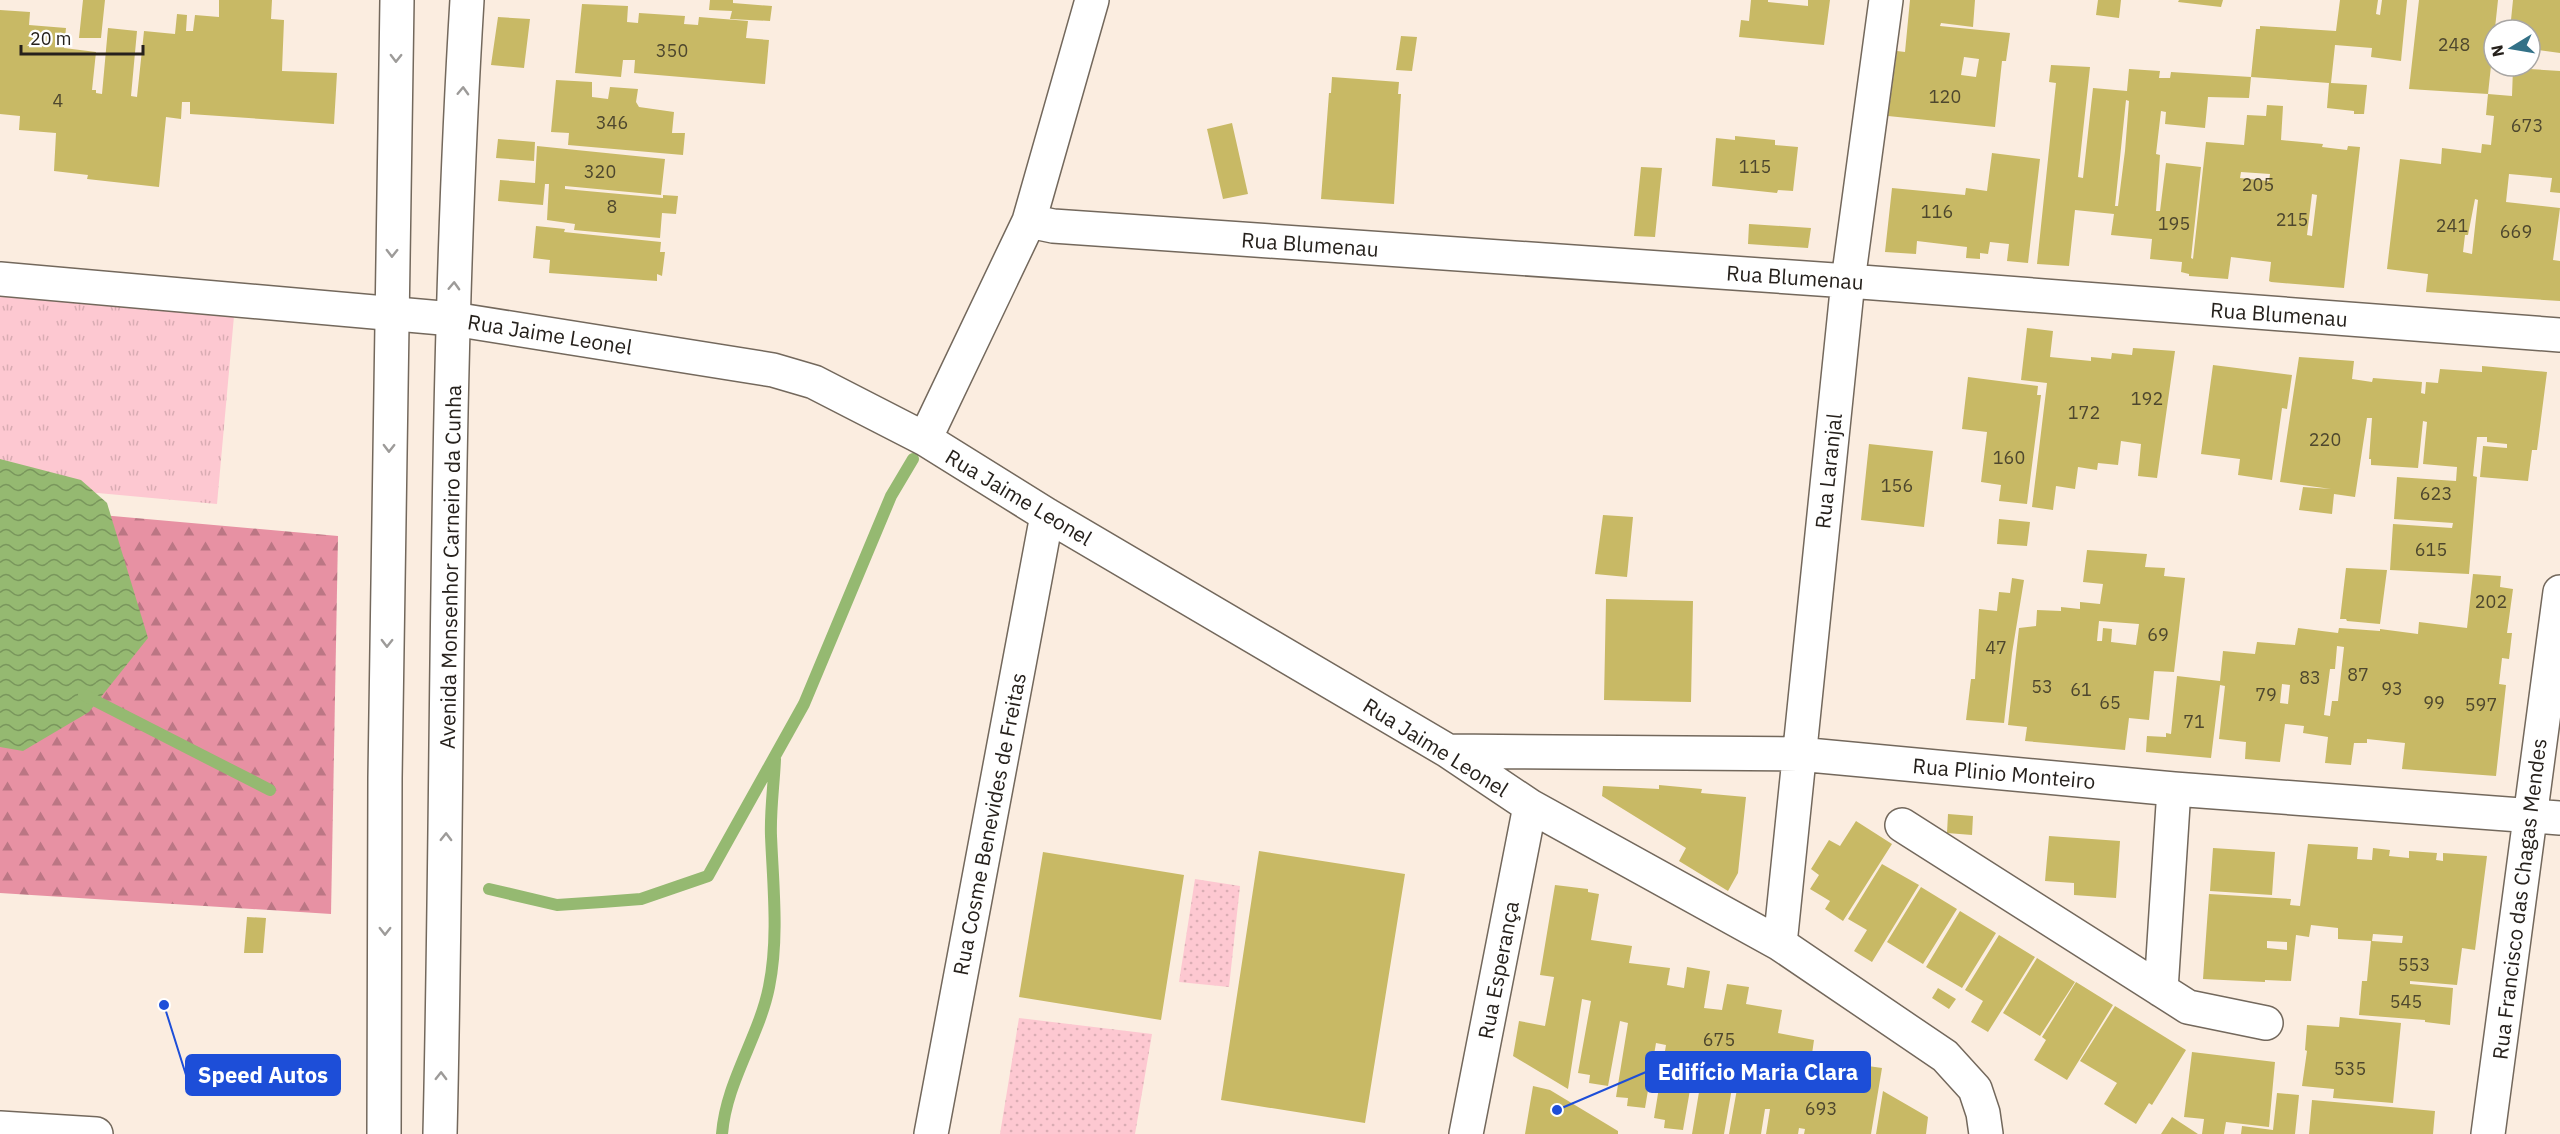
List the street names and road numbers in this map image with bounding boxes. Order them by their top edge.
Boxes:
street label: Rua Blumenau [1240,225,1380,263]
street label: Rua Blumenau [1725,258,1865,296]
street label: Rua Blumenau [2209,295,2349,333]
street label: Rua Jaime Leonel [466,307,635,361]
street label: Avenida Monsenhor Carneiro da Cunha [433,385,467,749]
street label: Rua Laranjal [1808,411,1848,530]
street label: Rua Jaime Leonel [941,442,1098,552]
street label: Rua Cosme Benevides de Freitas [946,670,1032,978]
street label: Rua Jaime Leonel [1358,691,1514,803]
street label: Rua Francisco das Chagas Mendes [2485,737,2553,1061]
street label: Rua Plinio Monteiro [1911,751,2097,795]
street label: Rua Esperança [1471,898,1525,1042]

